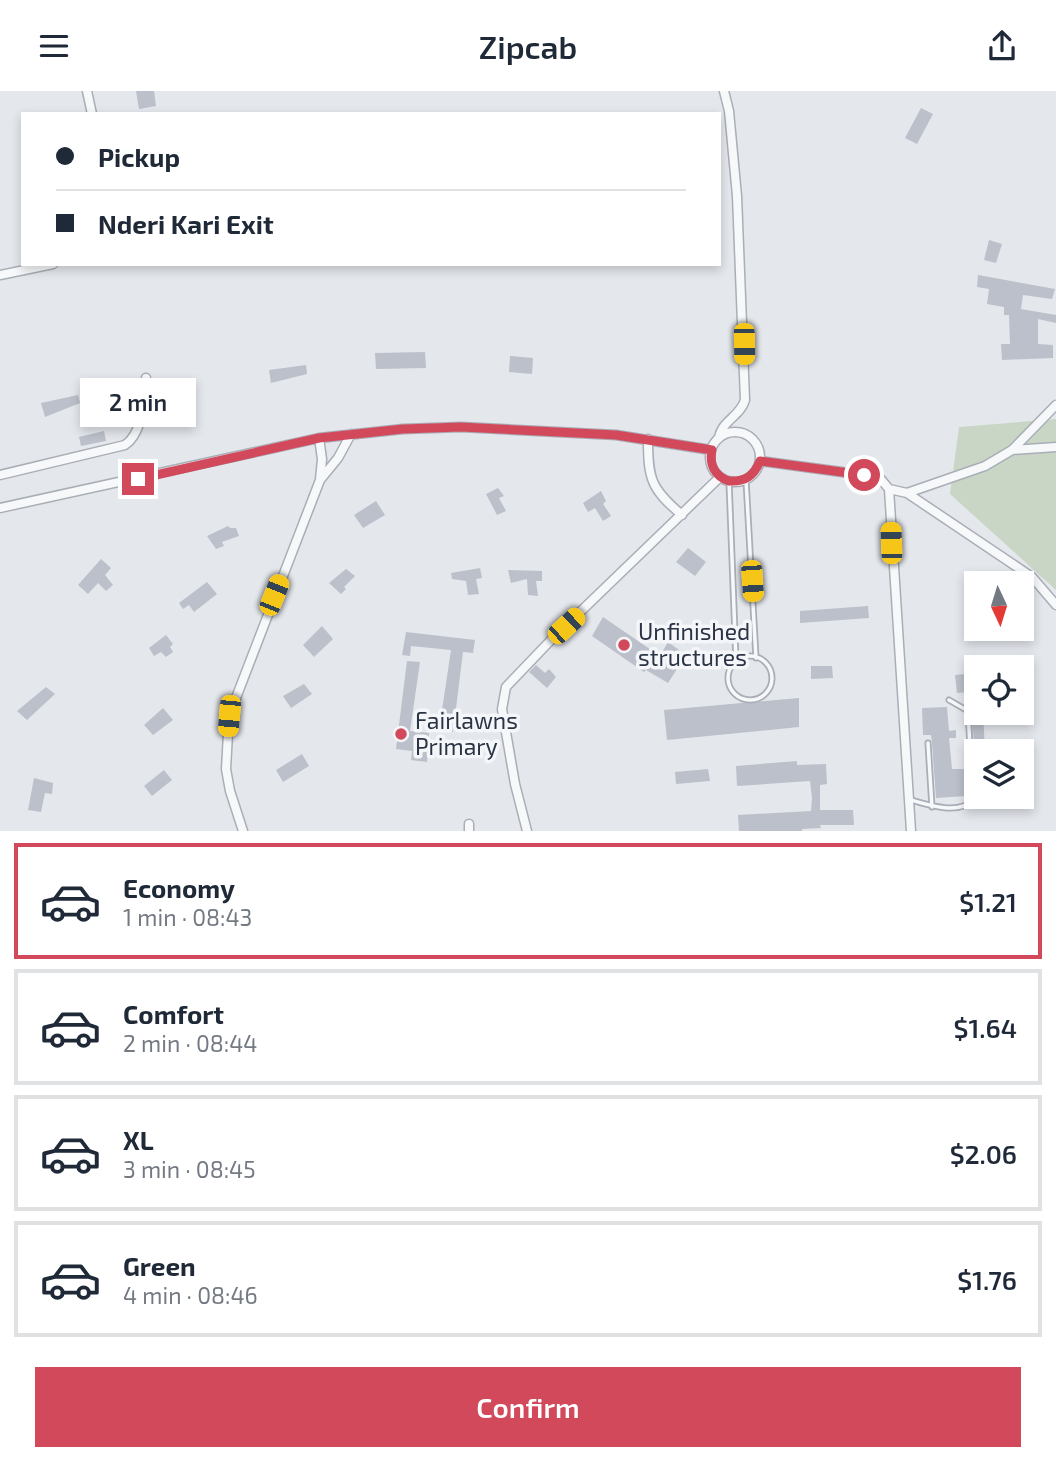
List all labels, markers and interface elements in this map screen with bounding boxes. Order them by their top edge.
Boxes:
icon: menu [35,27,73,65]
text: Zipcab [479,27,577,65]
icon: share [983,27,1021,65]
text: Pickup [98,141,180,172]
text: Nderi Kari Exit [98,208,274,239]
car [734,323,755,365]
callout: 2 min [80,377,196,427]
text: 2 min [109,388,167,416]
route start [848,459,880,491]
route end [122,463,154,495]
car [880,522,903,564]
car [741,559,764,603]
north arrow [964,571,1034,641]
map controls [964,571,1034,809]
car [257,572,292,618]
car [544,604,589,648]
place label: Unfinished structures [638,617,750,671]
marker: Unfinished structures [616,637,632,653]
button: locate [964,655,1034,725]
car [217,694,242,738]
place label: Fairlawns Primary [415,706,518,760]
marker: Fairlawns Primary [393,726,409,742]
button: layers [964,739,1034,809]
icon: car [39,870,102,933]
text: Economy [123,872,235,903]
text: $1.21 [959,886,1017,917]
text: 1 min · 08:43 [123,903,252,931]
icon: car [39,996,102,1059]
text: Comfort [123,998,224,1029]
text: $1.64 [954,1012,1017,1043]
text: 2 min · 08:44 [123,1029,258,1057]
icon: car [39,1122,102,1185]
text: XL [123,1124,154,1155]
text: $2.06 [950,1138,1017,1169]
text: 3 min · 08:45 [123,1155,256,1183]
icon: car [39,1248,102,1311]
text: Green [123,1250,196,1281]
text: $1.76 [957,1264,1017,1295]
text: 4 min · 08:46 [123,1281,258,1309]
button: Confirm [35,1367,1021,1447]

